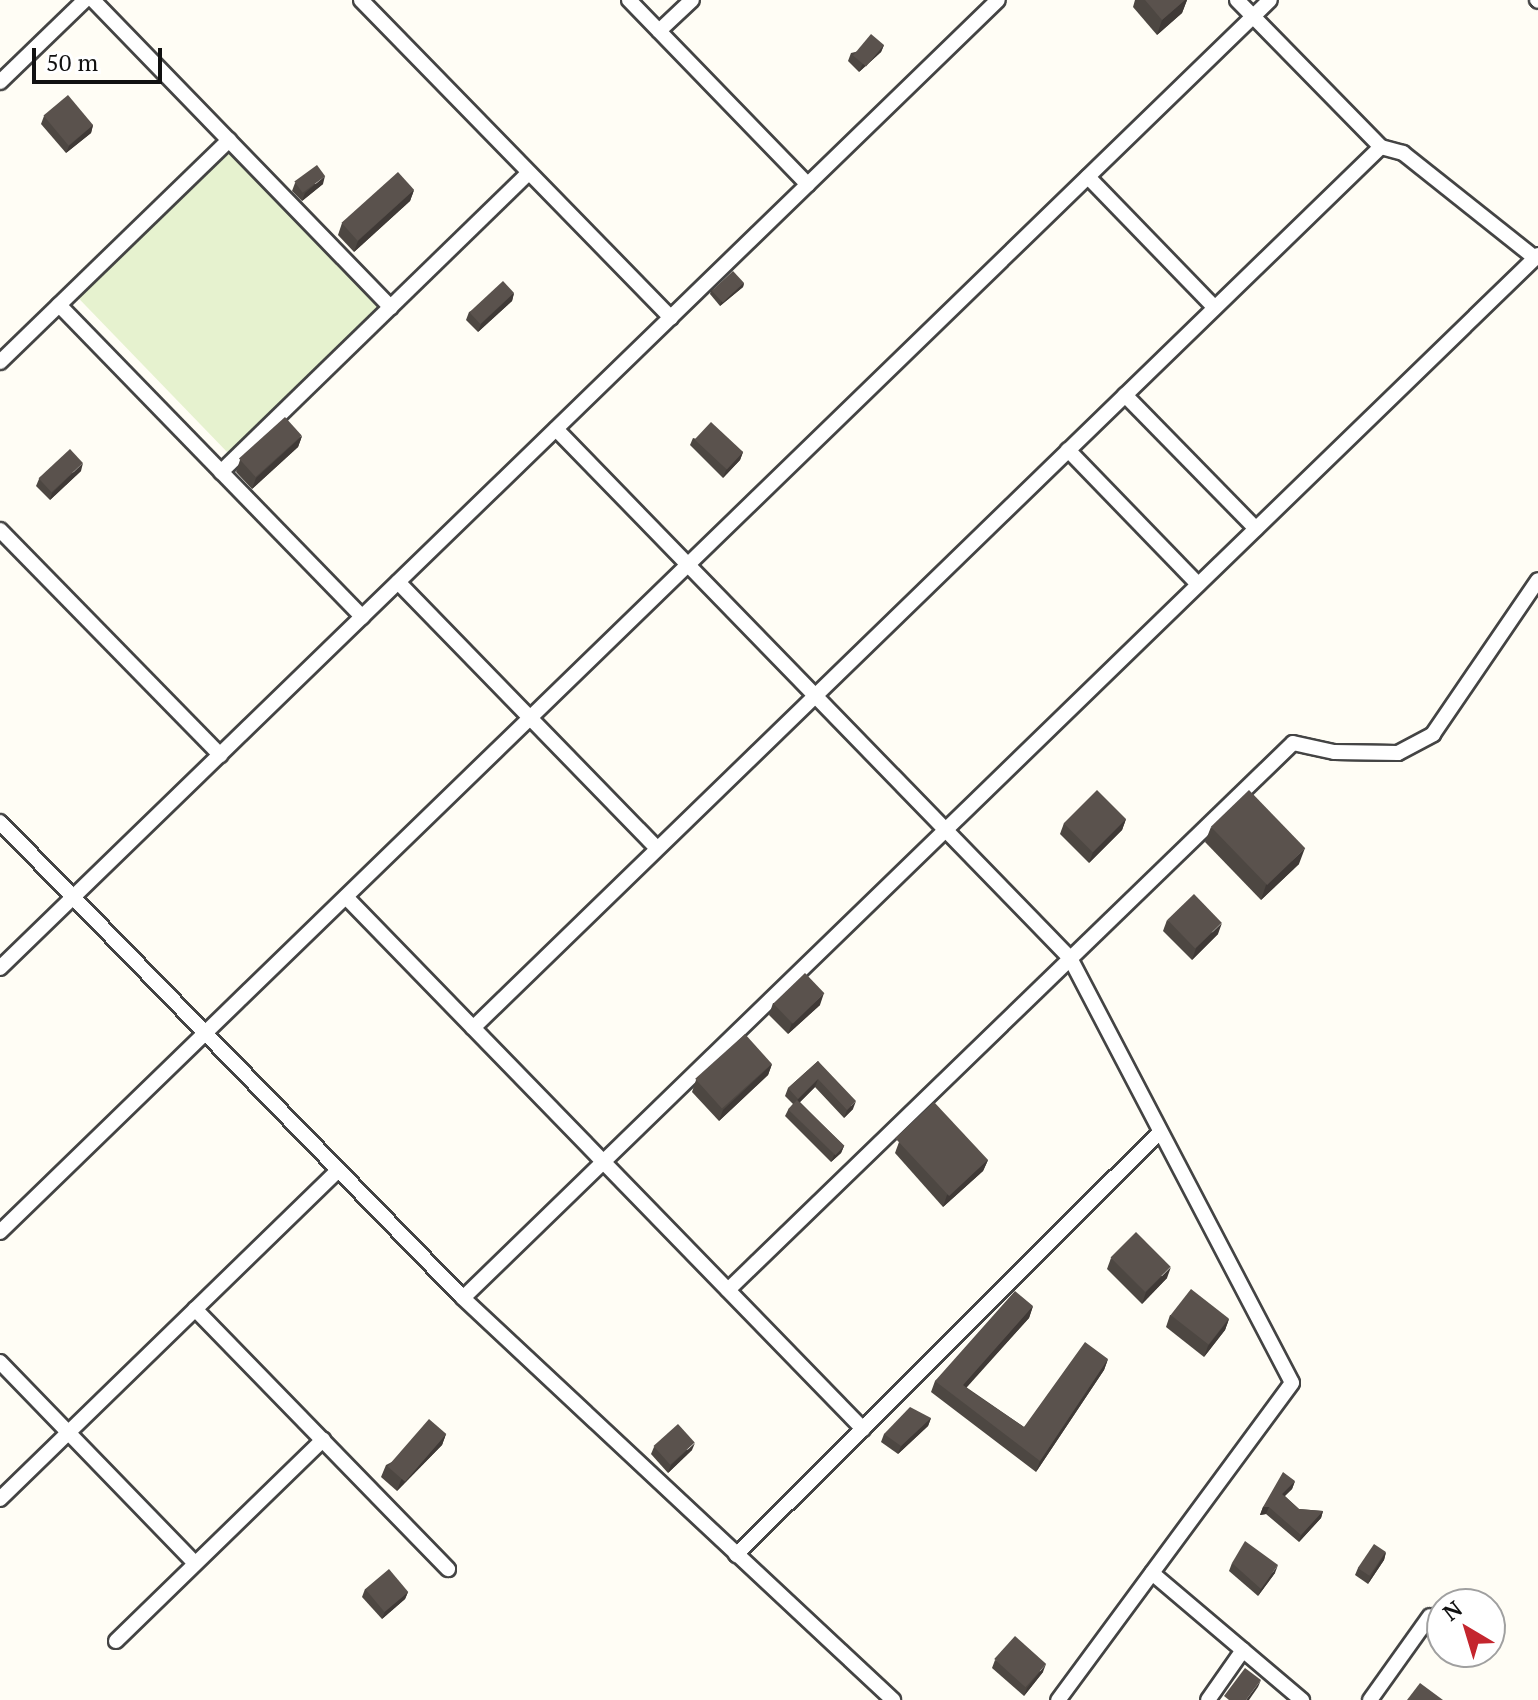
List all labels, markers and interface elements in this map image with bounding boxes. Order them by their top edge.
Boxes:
scale bar [36,32,166,82]
text: 50 m [46,46,98,78]
north arrow [1426,1588,1506,1668]
text: N [1437,1594,1468,1627]

